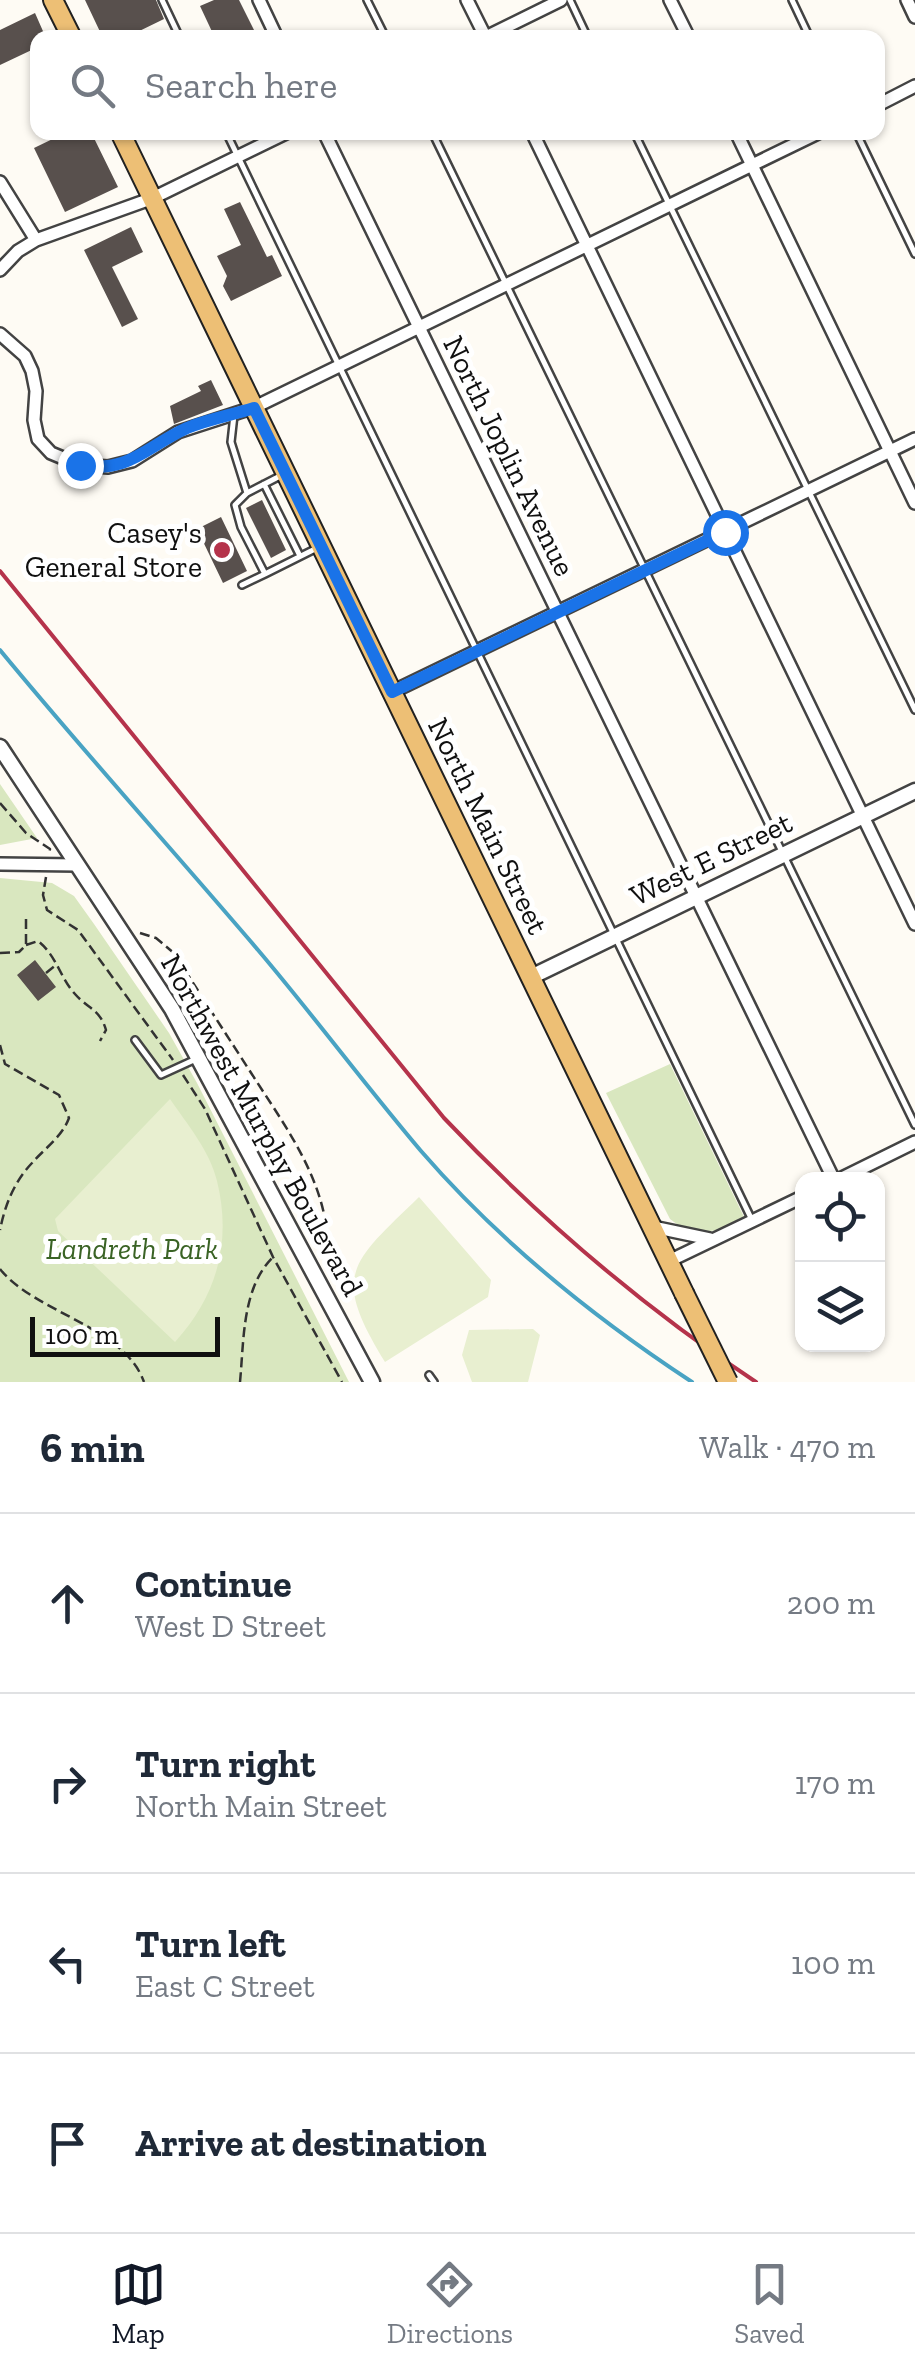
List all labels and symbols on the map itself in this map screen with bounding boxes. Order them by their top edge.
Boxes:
street label: North Joplin Avenue [435,330,583,582]
route end [58,443,104,489]
route start [703,510,749,556]
place label: Casey's General Store [25,515,202,585]
marker: Casey's General Store [211,539,233,561]
street label: North Main Street [420,712,556,940]
street label: West E Street [624,804,798,914]
street label: Northwest Murphy Boulevard [153,948,371,1302]
park label: Landreth Park [46,1231,218,1267]
scale bar [30,1312,220,1356]

